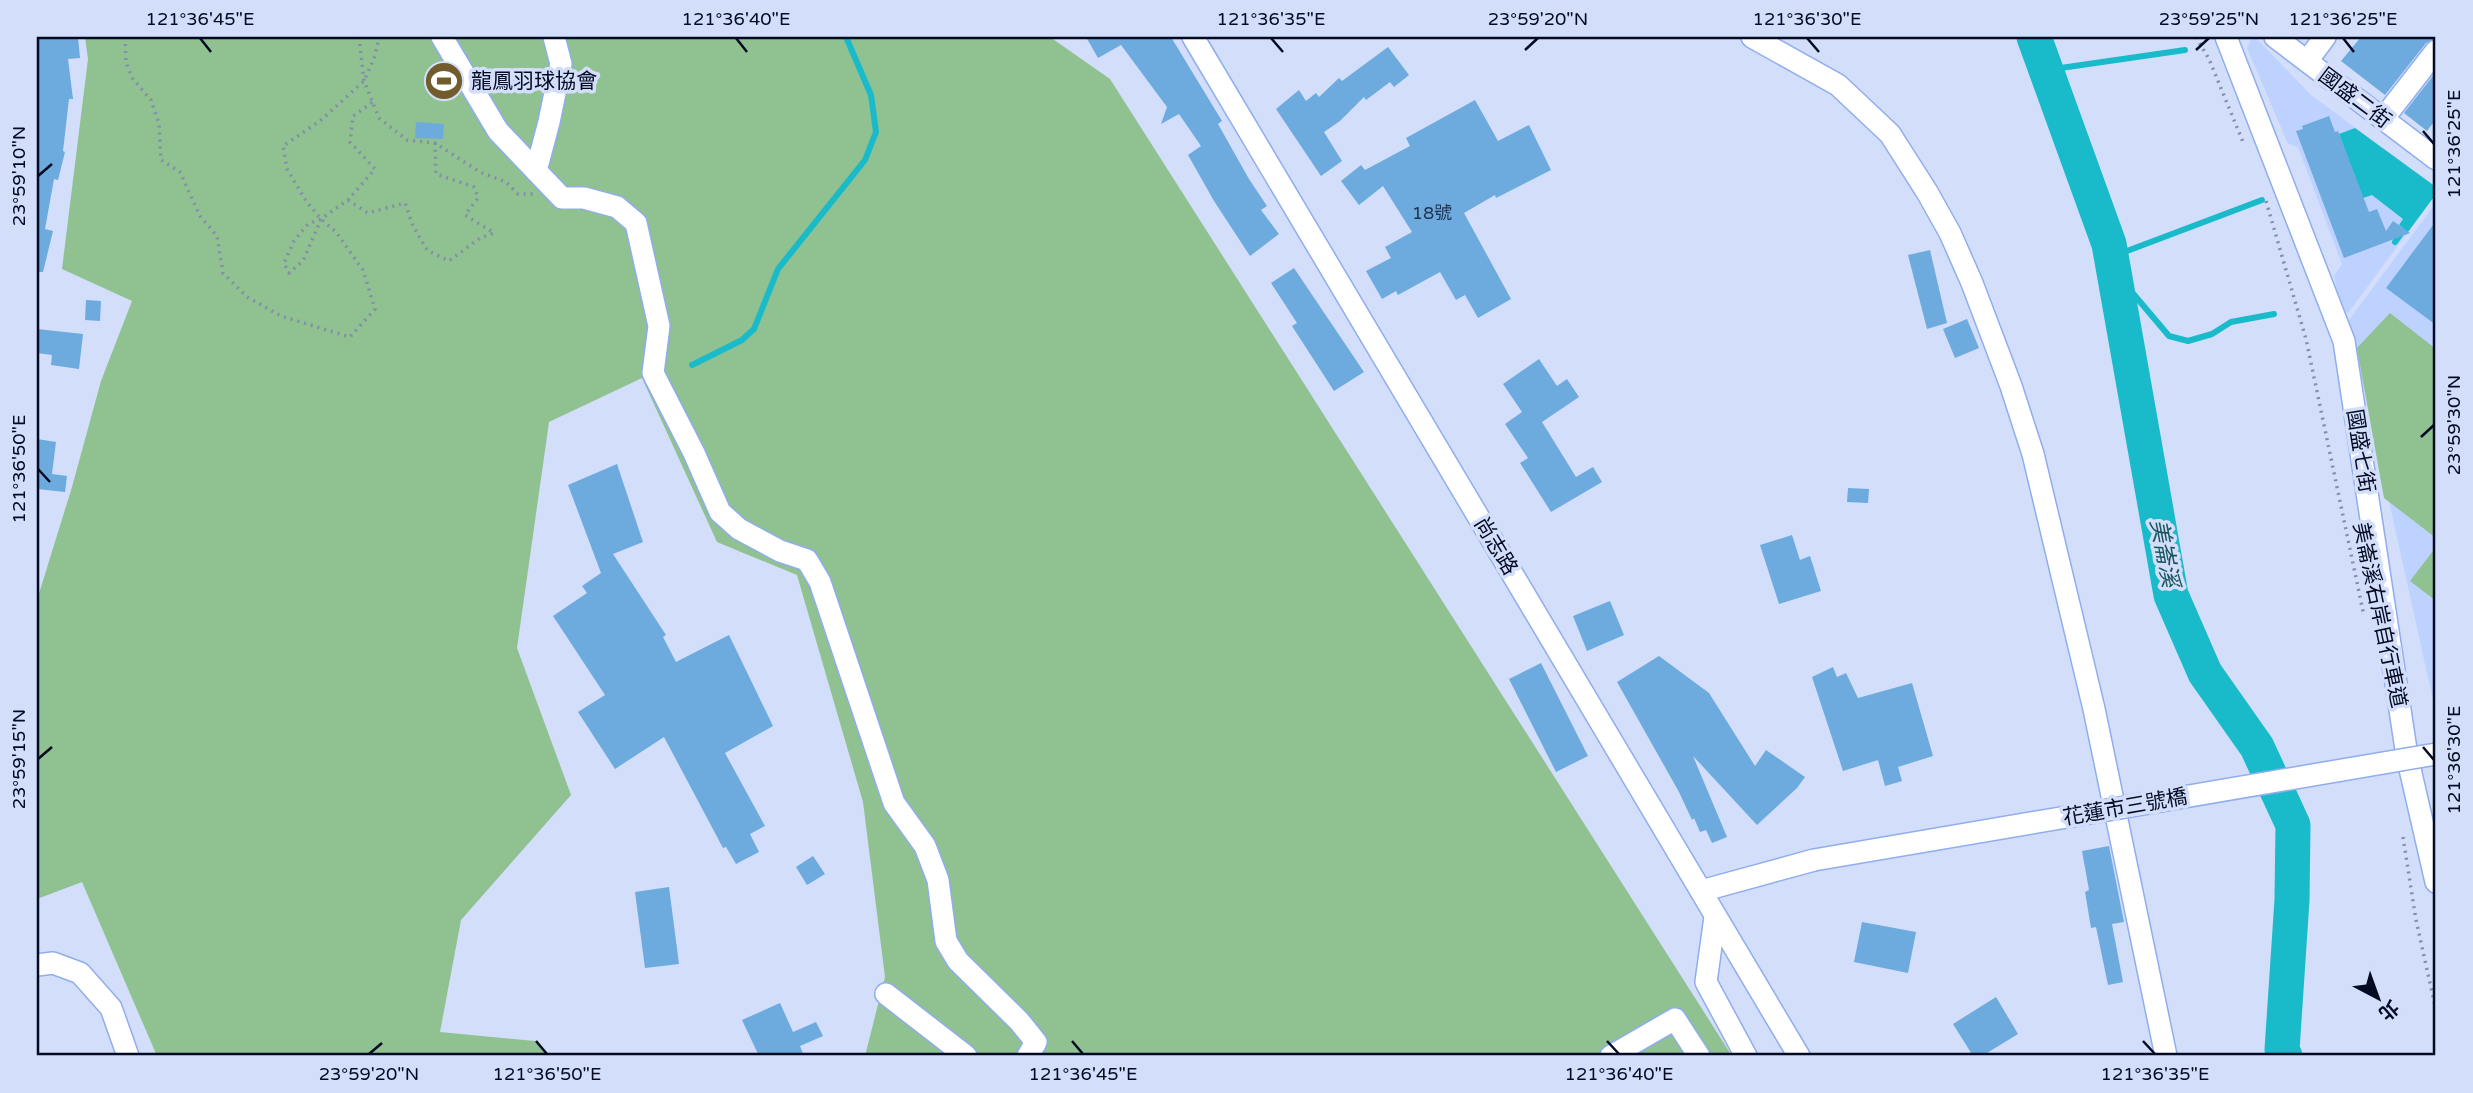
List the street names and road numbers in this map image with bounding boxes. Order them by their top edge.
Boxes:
street label: 國盛二街 [2314,63,2396,134]
street label: 國盛七街 [2342,408,2379,495]
street label: 尚志路 [1469,513,1523,580]
street label: 美崙溪右岸自行車道 [2348,520,2411,710]
street label: 花蓮市三號橋 [2061,784,2189,831]

